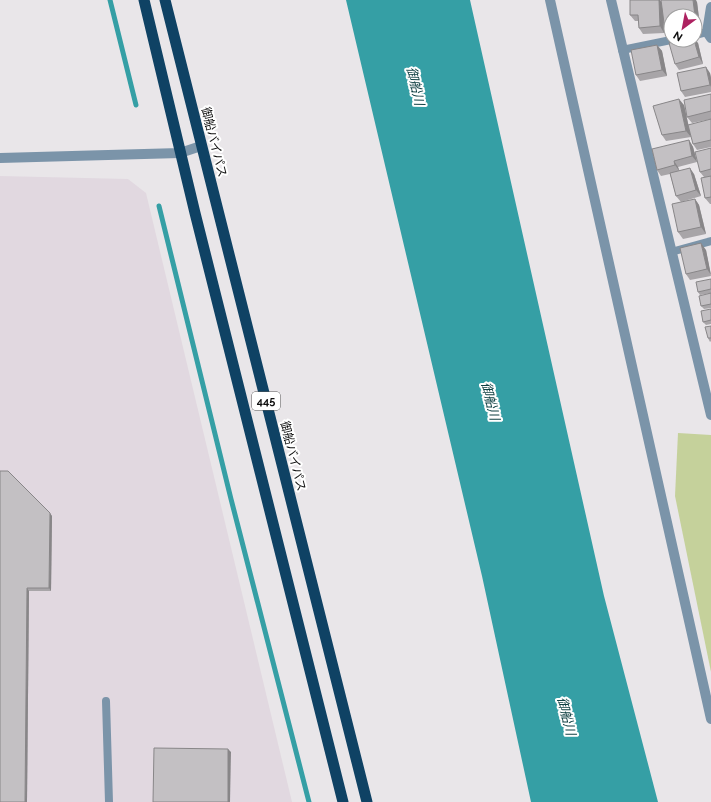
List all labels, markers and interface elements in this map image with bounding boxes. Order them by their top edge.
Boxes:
north arrow [663,8,703,48]
text: N [671,28,685,44]
water label: 御船川 [404,65,428,109]
street label: 御船バイパス [199,105,229,179]
water label: 御船川 [479,380,503,424]
road number: 445 [252,392,280,410]
street label: 御船バイパス [278,419,308,493]
water label: 御船川 [555,695,579,739]

